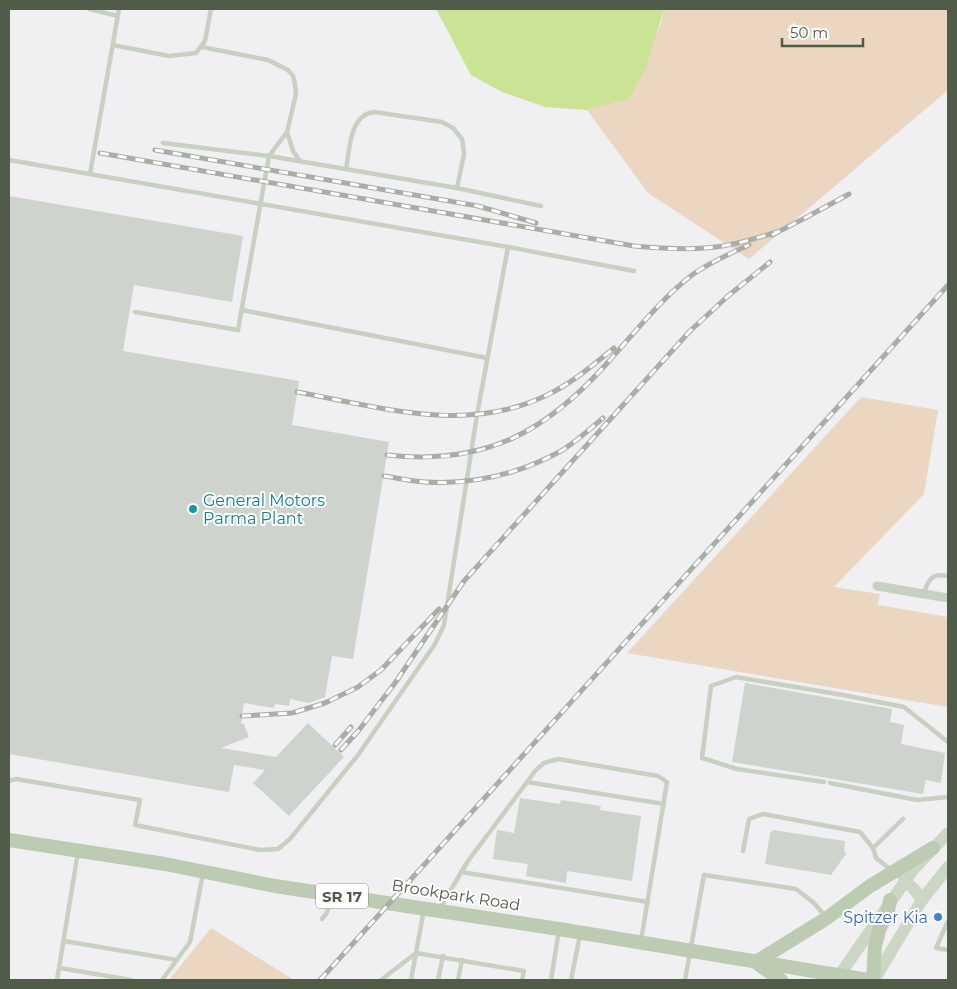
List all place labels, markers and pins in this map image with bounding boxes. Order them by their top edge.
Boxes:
place label: General Motors Parma Plant [203,491,325,528]
marker: General Motors Parma Plant [187,503,199,515]
place label: Spitzer Kia [843,908,928,927]
marker: Spitzer Kia [932,911,944,923]

